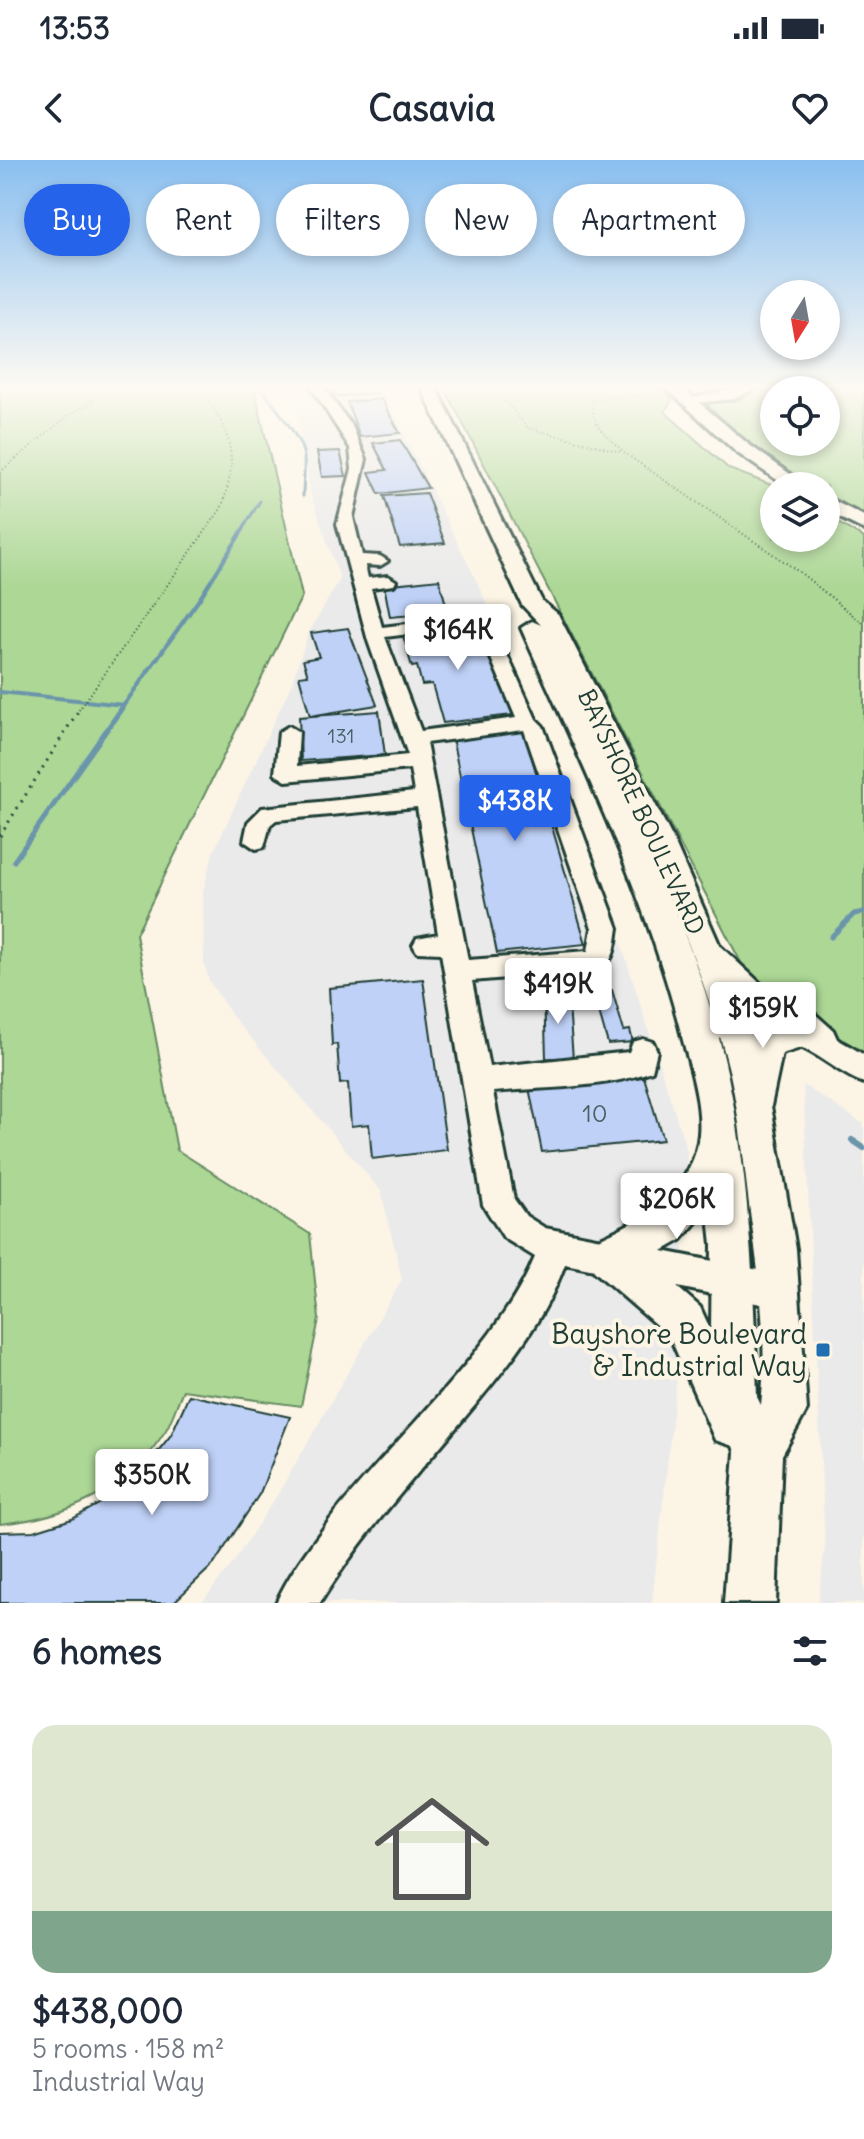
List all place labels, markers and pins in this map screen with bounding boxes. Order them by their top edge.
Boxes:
pin: $164K [402,604,514,672]
pin: $438K [459,775,571,843]
pin: $419K [502,958,614,1026]
pin: $159K [707,982,819,1050]
pin: $206K [621,1173,733,1241]
place label: Bayshore Boulevard & Industrial Way [551,1316,807,1384]
marker: Bayshore Boulevard & Industrial Way [814,1341,832,1359]
pin: $350K [96,1449,208,1517]

